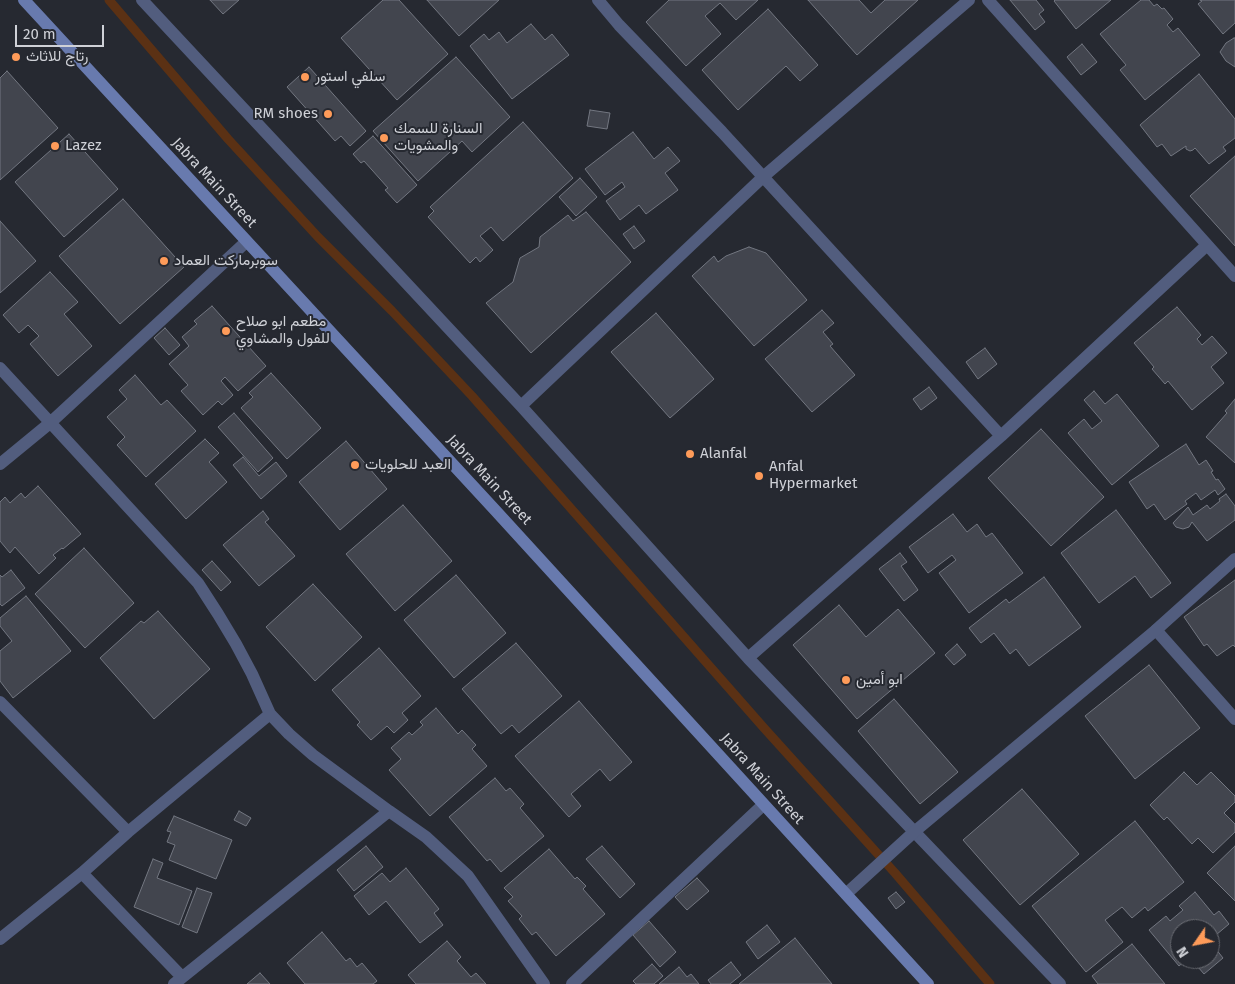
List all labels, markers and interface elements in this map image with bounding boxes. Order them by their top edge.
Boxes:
scale bar [18,15,106,47]
text: 20 m [23,25,56,43]
place label: رتاج للاثاث [26,48,88,66]
marker: رتاج للاثاث [10,51,22,63]
place label: سلفي استور [315,68,385,86]
marker: سلفي استور [299,71,311,83]
place label: RM shoes [254,105,318,123]
marker: RM shoes [322,108,334,120]
place label: السنارة للسمك والمشويات [394,120,482,155]
marker: السنارة للسمك والمشويات [378,132,390,144]
street label: Jabra Main Street [168,134,260,232]
place label: Lazez [65,137,102,155]
marker: Lazez [49,140,61,152]
place label: سوبرماركت العماد [174,252,278,270]
marker: سوبرماركت العماد [158,255,170,267]
place label: مطعم ابو صلاح للفول والمشاوي [236,313,330,348]
marker: مطعم ابو صلاح للفول والمشاوي [220,325,232,337]
street label: Jabra Main Street [443,431,535,529]
place label: Alanfal [700,445,747,463]
marker: Alanfal [684,448,696,460]
place label: العبد للحلويات [365,456,451,474]
place label: Anfal Hypermarket [769,458,857,493]
marker: العبد للحلويات [349,459,361,471]
marker: Anfal Hypermarket [753,470,765,482]
place label: ابو أمين [856,671,903,689]
marker: ابو أمين [840,674,852,686]
street label: Jabra Main Street [716,730,808,828]
north arrow [1170,919,1220,969]
text: N [1173,943,1193,960]

